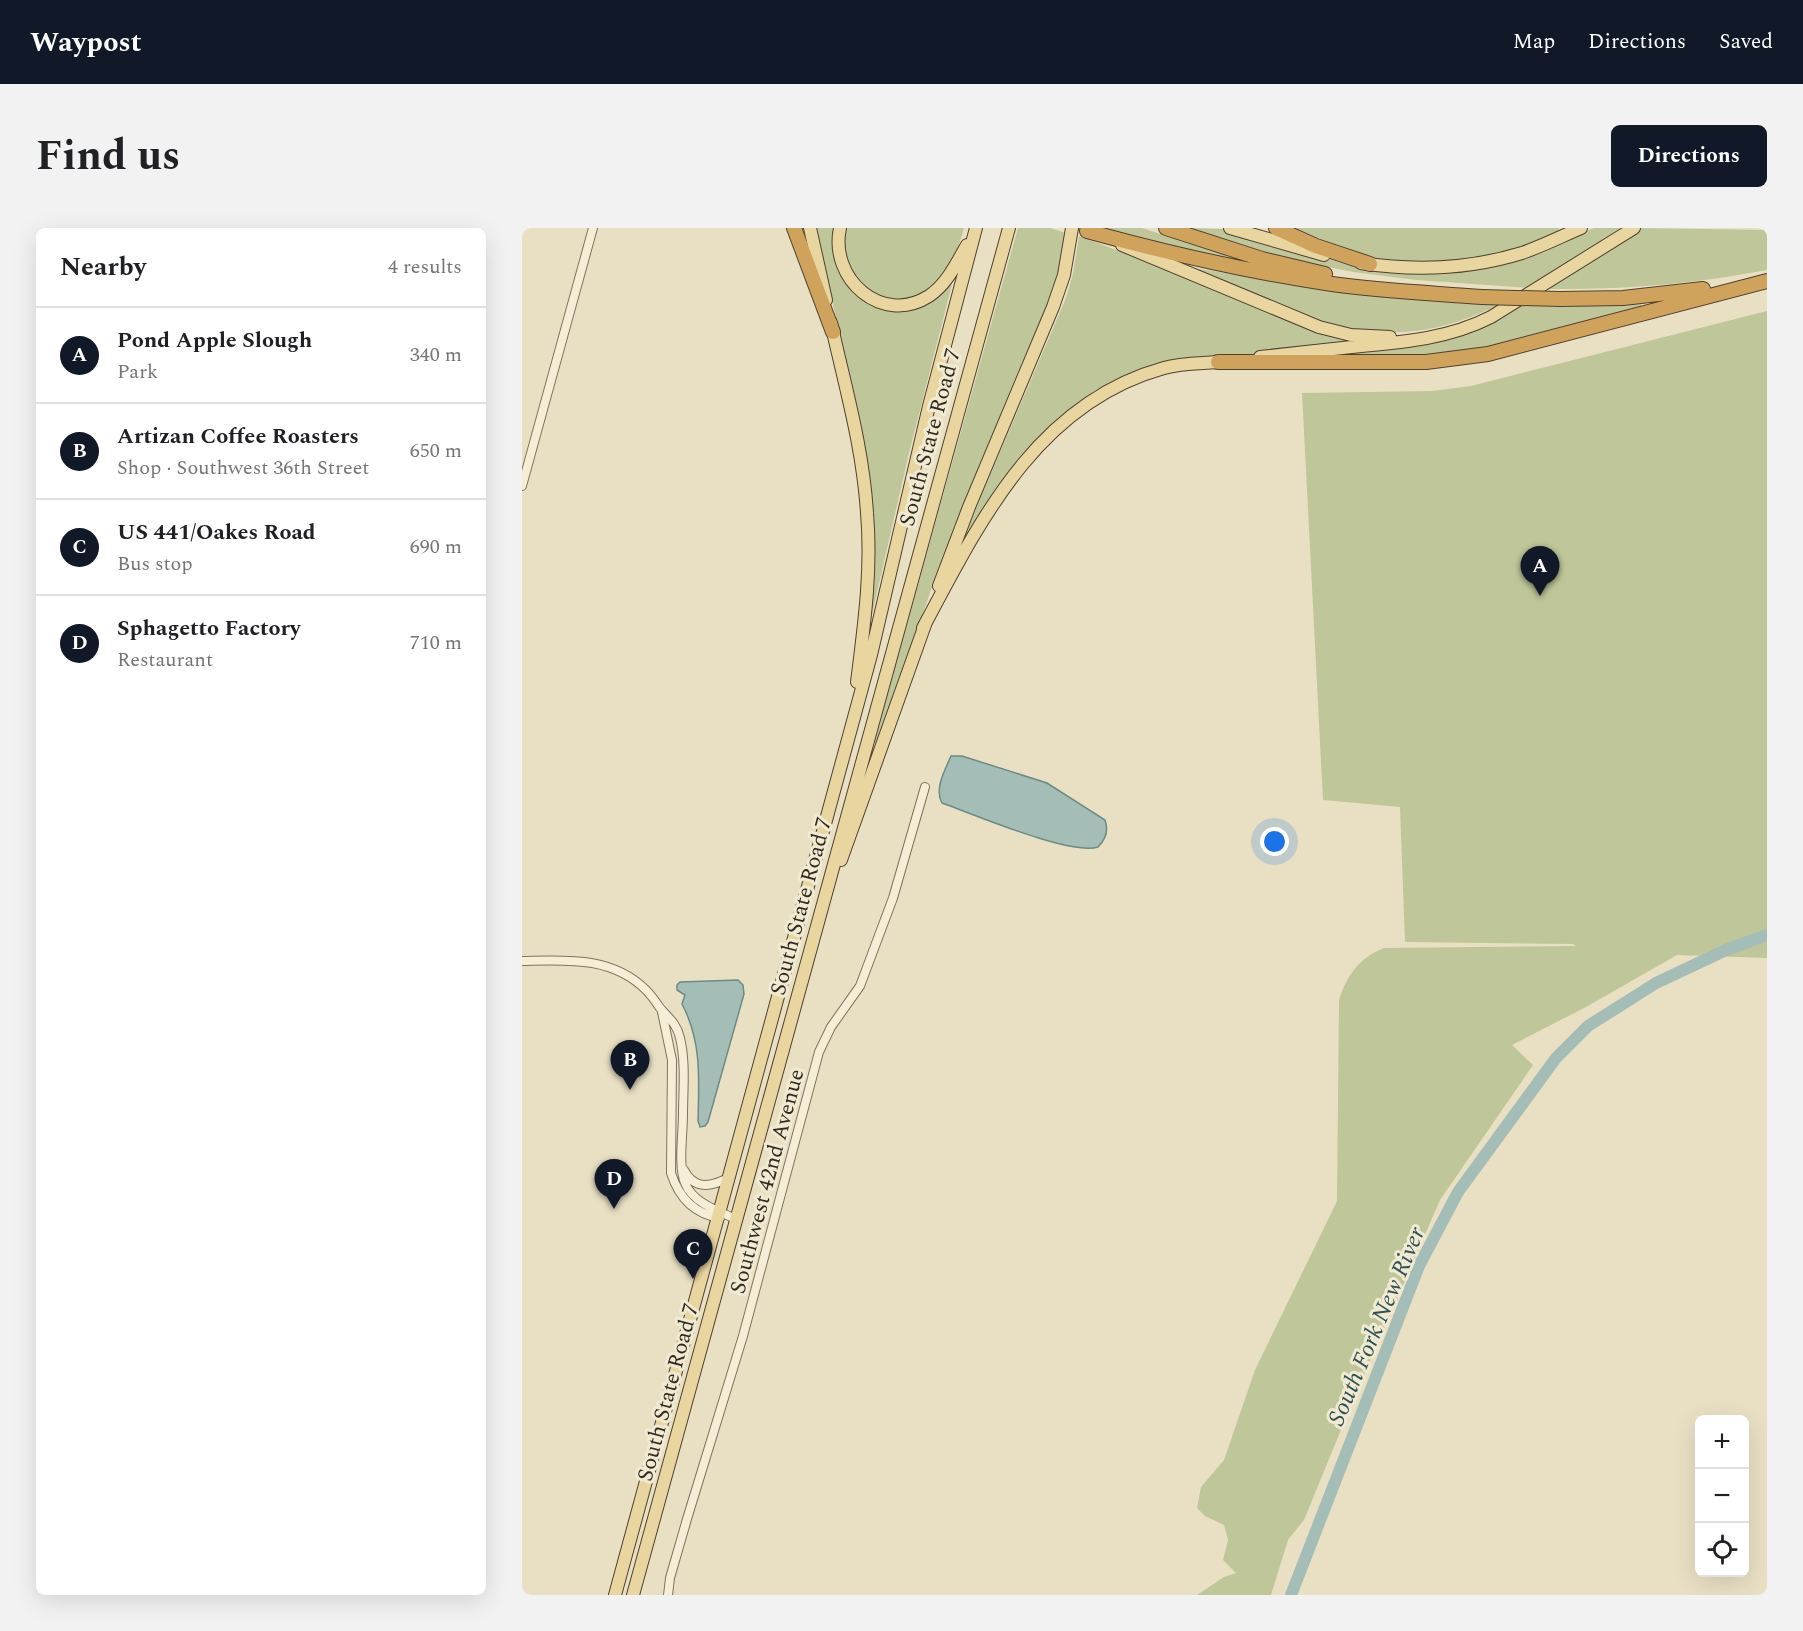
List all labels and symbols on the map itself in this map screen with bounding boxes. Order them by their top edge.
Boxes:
street label: South State Road 7 [891,345,970,530]
pin: A [1520,546,1560,596]
street label: South State Road 7 [762,814,841,999]
your location [1260,827,1289,856]
pin: B [610,1040,650,1090]
street label: Southwest 42nd Avenue [722,1065,813,1298]
pin: D [594,1160,634,1209]
water label: South Fork New River [1319,1221,1435,1431]
pin: C [674,1230,712,1279]
street label: South State Road 7 [629,1300,708,1485]

